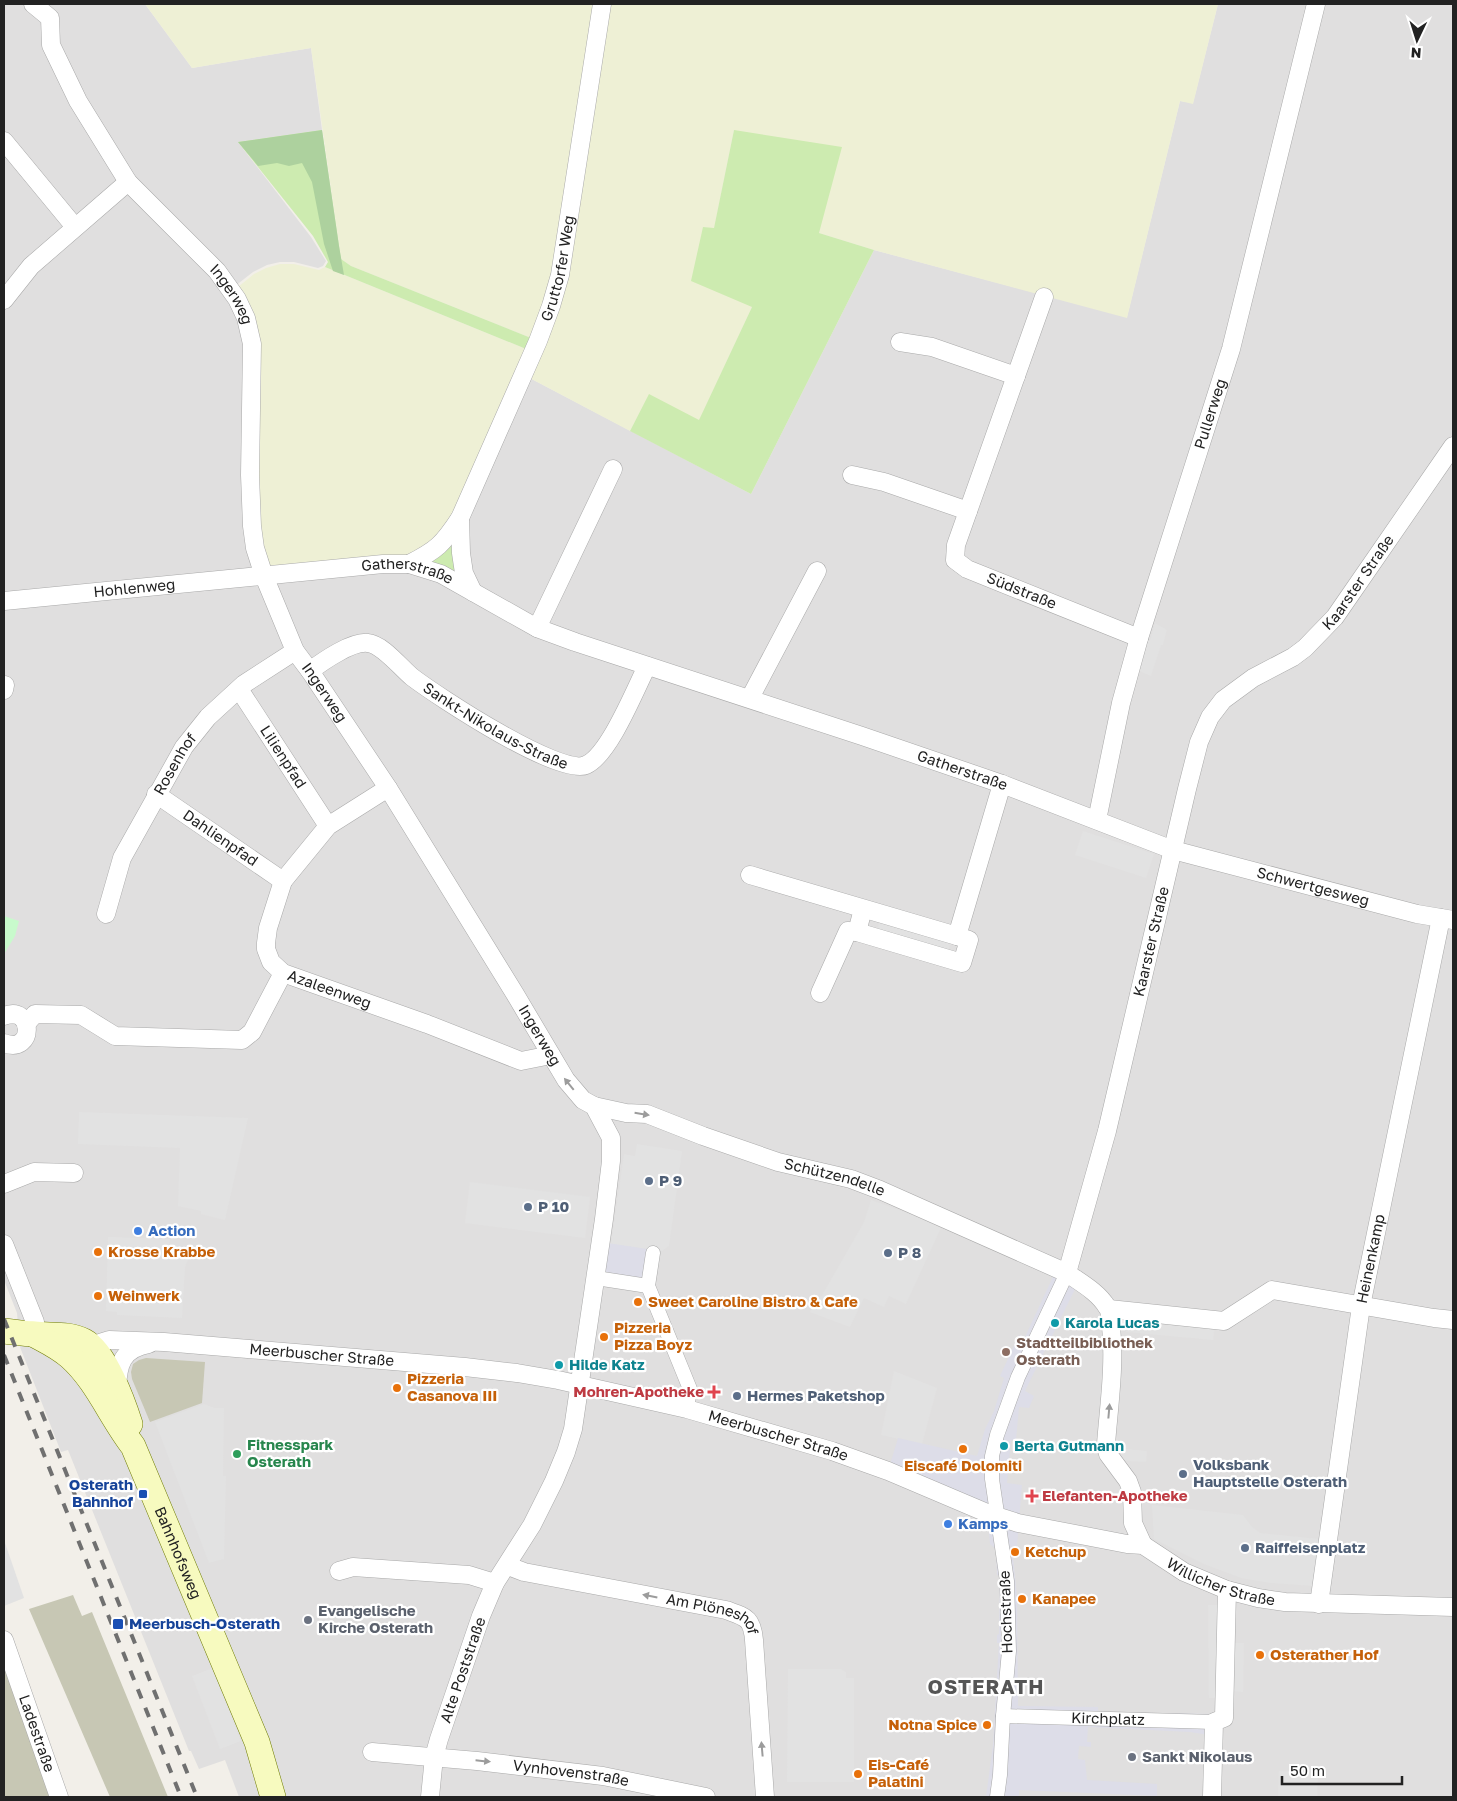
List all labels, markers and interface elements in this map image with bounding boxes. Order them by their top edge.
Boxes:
north arrow [1392,15,1442,65]
text: N [1410,45,1422,62]
street label: Gruttorfer Weg [536,214,577,324]
street label: Ingerweg [207,259,257,326]
street label: Pullerweg [1190,376,1229,451]
street label: Kaarster Straße [1318,531,1397,633]
street label: Gatherstraße [360,554,457,587]
street label: Südstraße [985,568,1060,612]
street label: Hohlenweg [93,574,176,600]
street label: Ingerweg [299,658,351,725]
street label: Sankt-Nikolaus-Straße [420,678,570,772]
street label: Lilienpfad [257,722,311,791]
street label: Rosenhof [149,729,200,798]
street label: Gatherstraße [915,746,1011,793]
street label: Dahlienpfad [180,805,262,869]
street label: Schwertgesweg [1255,862,1371,909]
street label: Kaarster Straße [1129,884,1172,998]
street label: Azaleenweg [286,965,374,1012]
street label: Ingerweg [515,1001,566,1069]
one-way arrow [564,1077,575,1090]
one-way arrow [634,1110,650,1118]
street label: Schützendelle [783,1154,889,1199]
place label: P 9 [659,1171,682,1189]
marker: P 9 [643,1175,655,1187]
place label: P 10 [538,1197,570,1215]
marker: P 10 [522,1201,534,1213]
street label: Heinenkamp [1352,1213,1388,1305]
place label: Action [148,1221,195,1239]
marker: Action [132,1225,144,1237]
place label: Krosse Krabbe [108,1242,216,1260]
place label: P 8 [898,1243,921,1261]
marker: Krosse Krabbe [92,1246,104,1258]
marker: P 8 [882,1247,894,1259]
place label: Weinwerk [108,1286,180,1304]
marker: Weinwerk [92,1290,104,1302]
place label: Sweet Caroline Bistro & Cafe [648,1292,858,1310]
marker: Sweet Caroline Bistro & Cafe [632,1296,644,1308]
place label: Karola Lucas [1065,1313,1160,1331]
marker: Karola Lucas [1049,1317,1061,1329]
place label: Pizzeria Pizza Boyz [614,1318,692,1353]
marker: Pizzeria Pizza Boyz [598,1331,610,1343]
place label: Stadtteilbibliothek Osterath [1016,1333,1153,1368]
street label: Meerbuscher Straße [249,1339,395,1369]
marker: Stadtteilbibliothek Osterath [1000,1346,1012,1358]
place label: Hilde Katz [569,1355,645,1373]
marker: Hilde Katz [553,1359,565,1371]
place label: Pizzeria Casanova III [407,1369,497,1404]
marker: Pizzeria Casanova III [391,1382,403,1394]
place label: Mohren-Apotheke [573,1382,704,1400]
marker: Mohren-Apotheke [708,1386,720,1398]
place label: Hermes Paketshop [747,1386,885,1404]
marker: Hermes Paketshop [731,1390,743,1402]
one-way arrow [1105,1403,1113,1419]
street label: Meerbuscher Straße [706,1406,851,1464]
place label: Fitnesspark Osterath [247,1435,334,1470]
place label: Berta Gutmann [1014,1436,1124,1454]
marker: Berta Gutmann [998,1440,1010,1452]
marker: Eiscafé Dolomiti [957,1443,969,1455]
marker: Fitnesspark Osterath [231,1448,243,1460]
place label: Volksbank Hauptstelle Osterath [1193,1455,1347,1490]
place label: Eiscafé Dolomiti [904,1456,1022,1474]
marker: Volksbank Hauptstelle Osterath [1177,1468,1189,1480]
place label: Osterath Bahnhof [69,1475,134,1510]
place label: Elefanten-Apotheke [1042,1486,1188,1504]
marker: Osterath Bahnhof [137,1488,149,1500]
marker: Elefanten-Apotheke [1026,1490,1038,1502]
street label: Bahnhofsweg [151,1504,206,1601]
place label: Kamps [958,1514,1008,1532]
marker: Kamps [942,1518,954,1530]
place label: Raiffeisenplatz [1255,1538,1366,1556]
place label: Ketchup [1025,1542,1086,1560]
marker: Raiffeisenplatz [1239,1542,1251,1554]
marker: Ketchup [1009,1546,1021,1558]
street label: Willicher Straße [1164,1553,1277,1608]
street label: Hochstraße [995,1570,1015,1654]
street label: Am Plöneshof [665,1589,763,1636]
place label: Kanapee [1032,1589,1096,1607]
one-way arrow [643,1592,658,1600]
marker: Kanapee [1016,1593,1028,1605]
place label: Evangelische Kirche Osterath [318,1601,433,1636]
place label: Meerbusch-Osterath [129,1614,280,1632]
marker: Evangelische Kirche Osterath [302,1614,314,1626]
street label: Alte Poststraße [435,1614,489,1725]
marker: Meerbusch-Osterath [111,1617,125,1631]
place label: Osterather Hof [1270,1645,1379,1663]
marker: Osterather Hof [1254,1649,1266,1661]
district label: OSTERATH [928,1674,1044,1698]
street label: Ladestraße [16,1692,60,1774]
street label: Kirchplatz [1071,1708,1146,1728]
place label: Notna Spice [888,1715,977,1733]
marker: Notna Spice [981,1719,993,1731]
one-way arrow [758,1740,766,1756]
place label: Sankt Nikolaus [1142,1747,1252,1765]
marker: Sankt Nikolaus [1126,1751,1138,1763]
scale bar [1282,1754,1402,1786]
street label: Vynhovenstraße [512,1755,631,1789]
place label: Eis-Café Palatini [868,1755,929,1790]
one-way arrow [475,1758,491,1766]
text: 50 m [1290,1761,1325,1779]
marker: Eis-Café Palatini [852,1768,864,1780]

